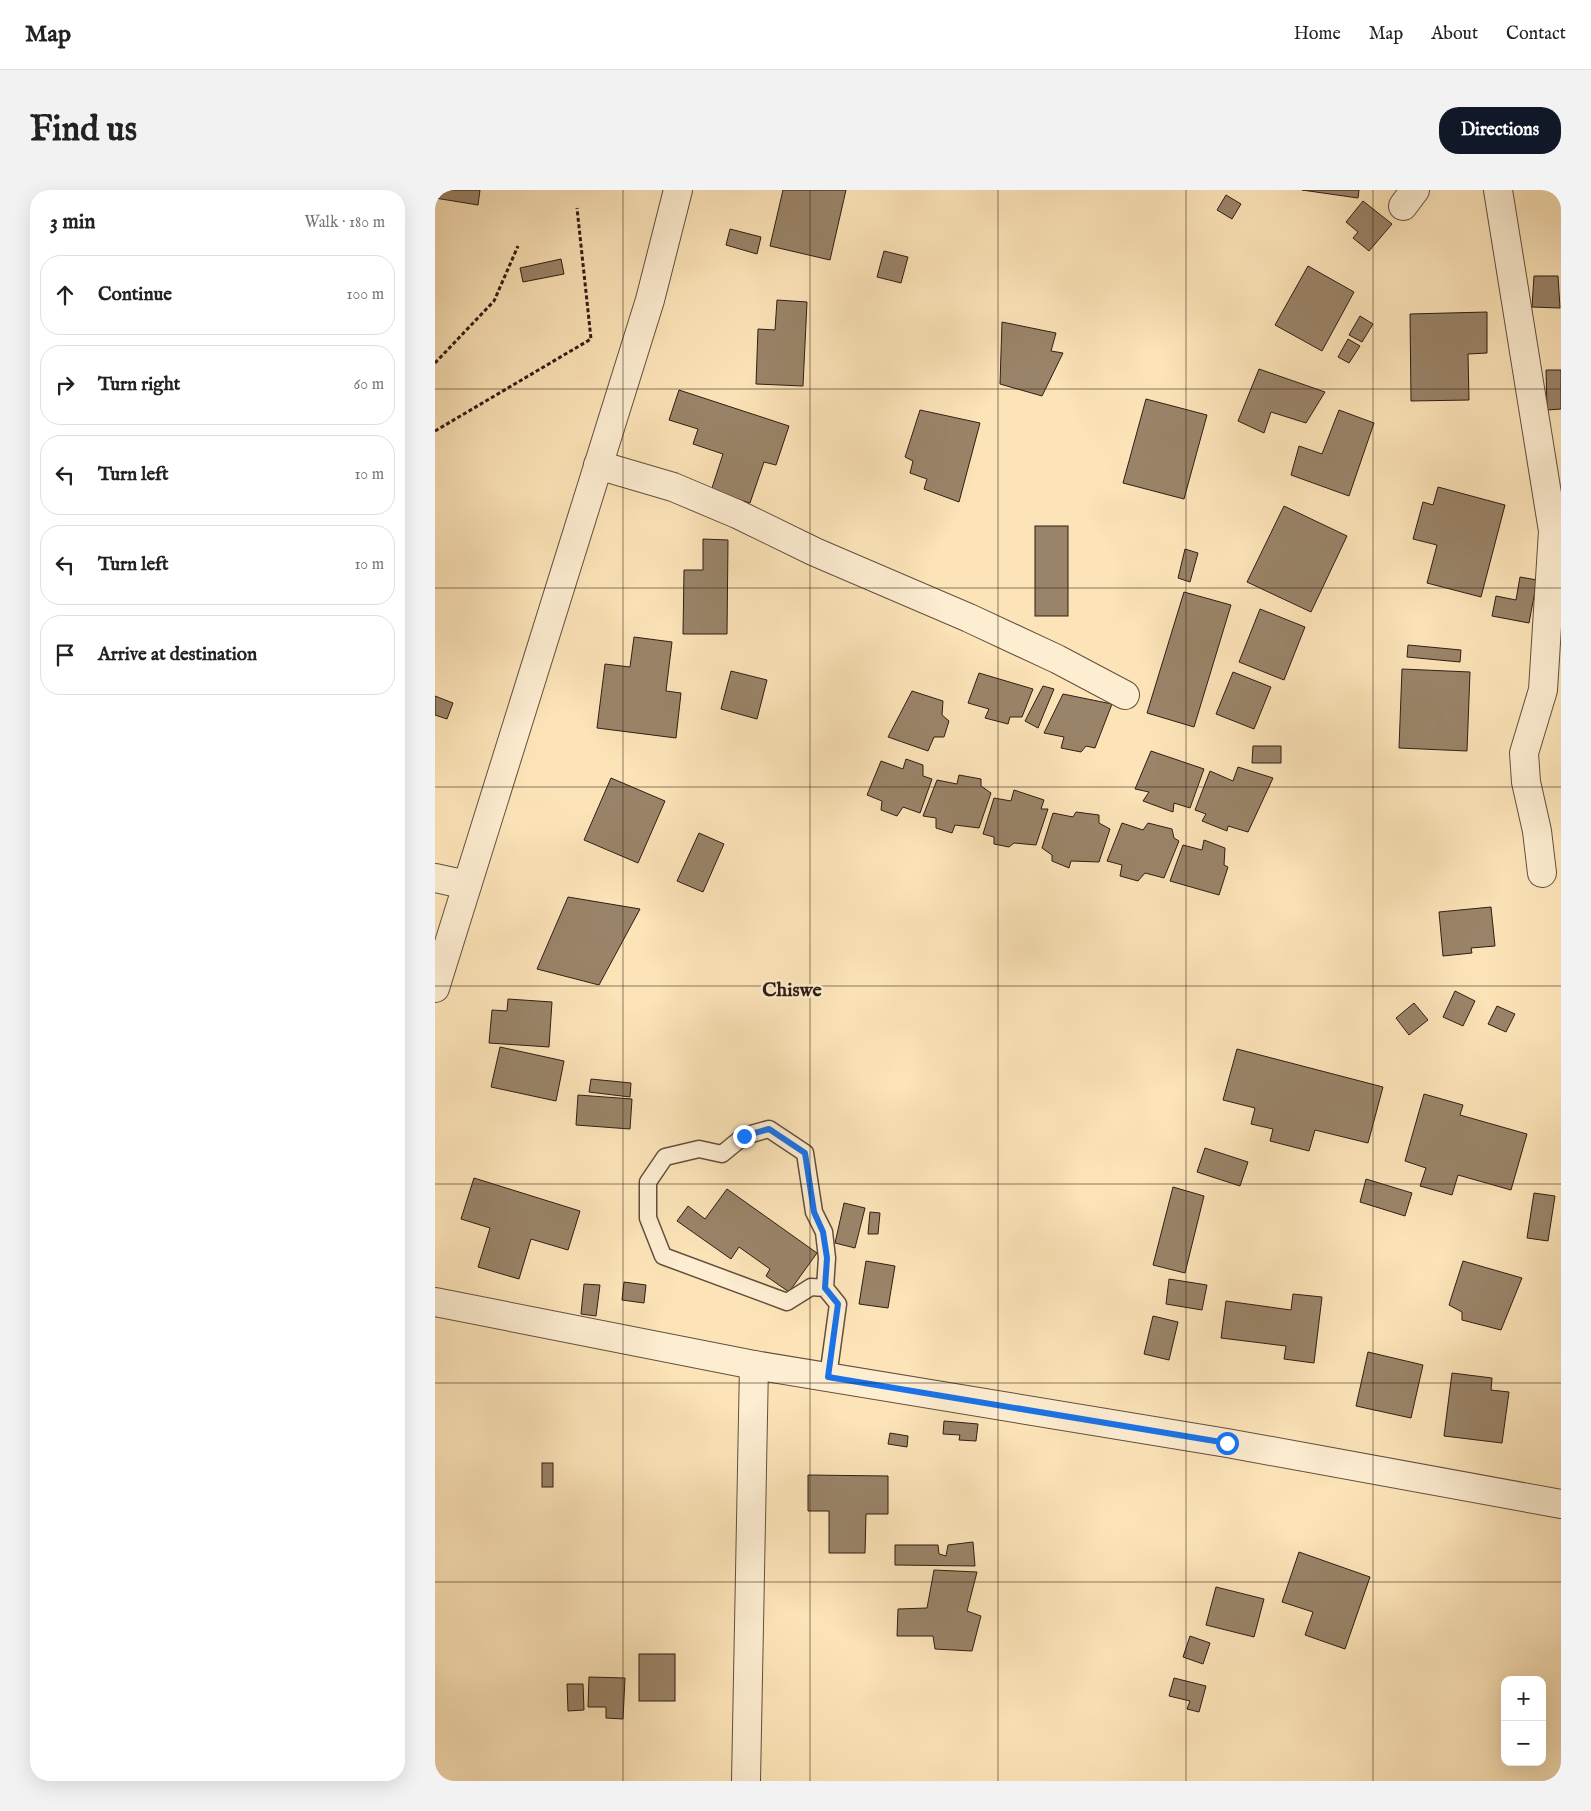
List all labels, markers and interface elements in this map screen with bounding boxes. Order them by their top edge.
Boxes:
text: Map [25,19,71,50]
text: Home [1294,23,1341,46]
text: Map [1369,23,1403,46]
text: About [1431,23,1478,46]
text: Contact [1506,23,1566,46]
button: Directions [1439,107,1561,154]
text: Find us [30,108,137,153]
text: 3 min [50,209,95,236]
text: Walk · 180 m [304,213,385,233]
icon: ahead [51,281,79,309]
text: Continue [98,283,172,307]
text: 100 m [347,285,384,305]
icon: right [51,371,79,399]
text: Turn right [98,373,180,397]
text: 60 m [354,375,384,395]
icon: left [51,461,79,489]
text: Turn left [98,463,169,487]
text: 10 m [354,465,384,485]
icon: left [51,551,79,579]
text: Turn left [98,553,169,577]
text: 10 m [354,555,384,575]
icon: arrive [51,641,79,669]
text: Arrive at destination [98,643,257,667]
district label: Chiswe [762,978,823,1003]
route end [733,1125,756,1148]
route start [1216,1432,1239,1455]
map controls [1501,1676,1546,1766]
button: + [1501,1676,1546,1721]
button: − [1501,1721,1546,1766]

